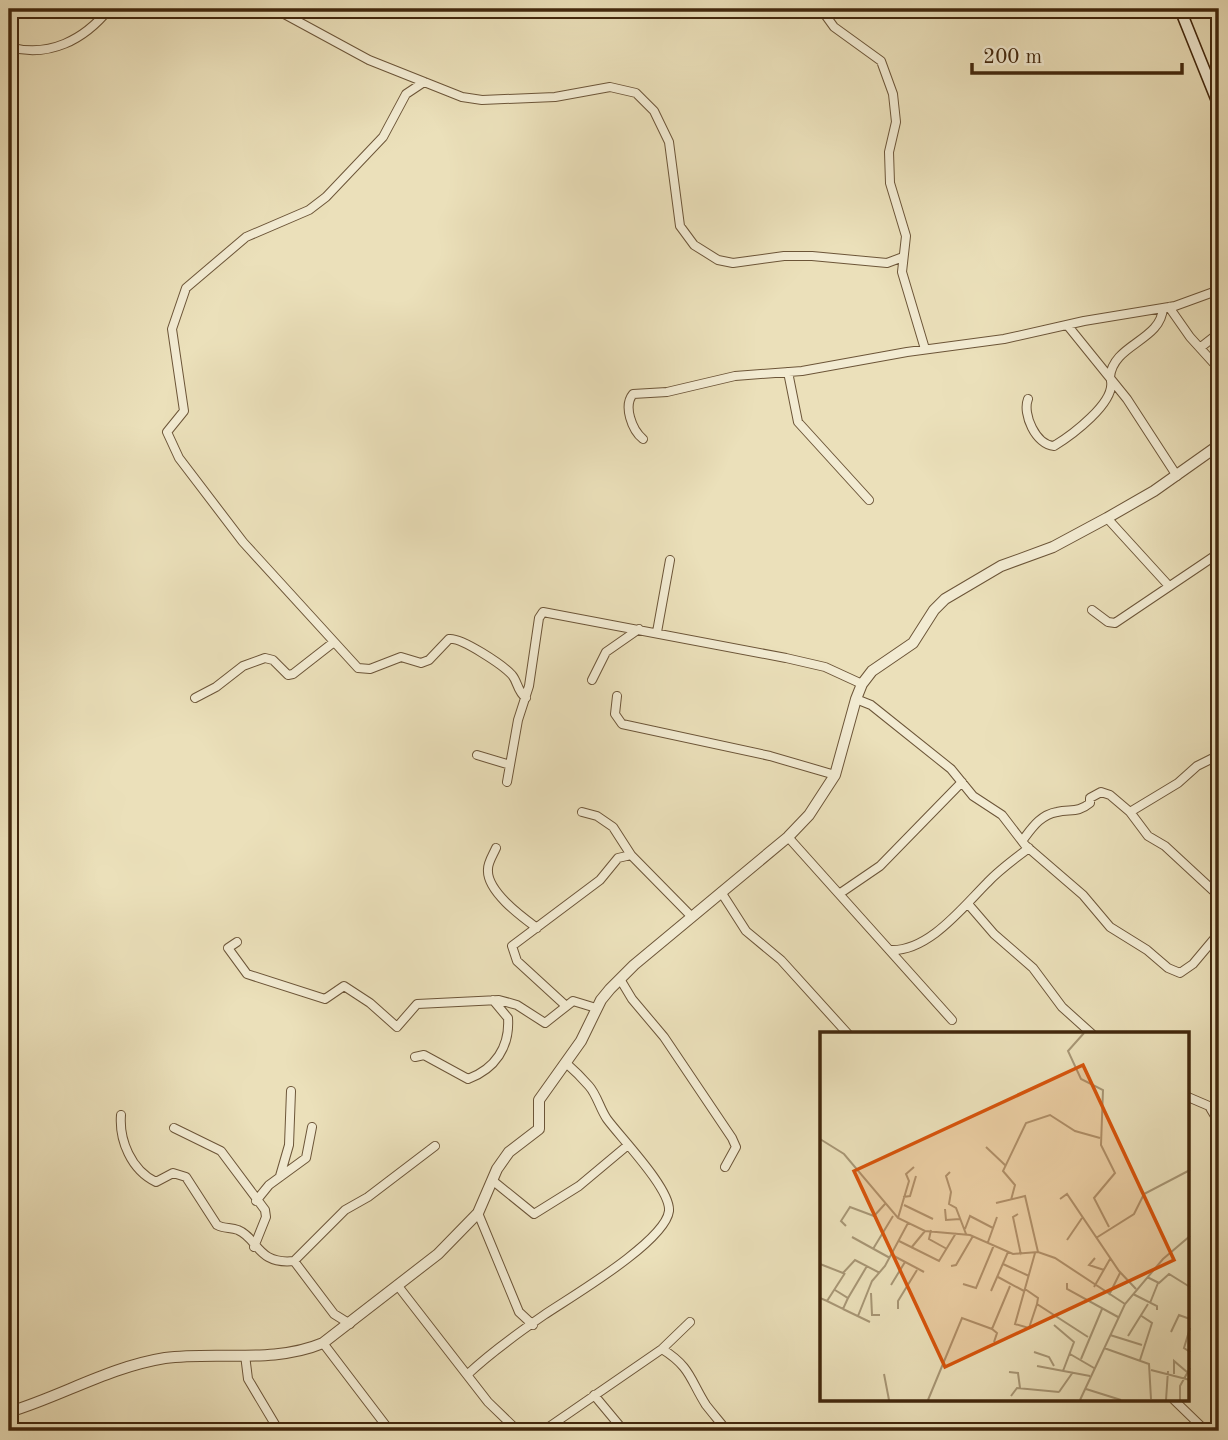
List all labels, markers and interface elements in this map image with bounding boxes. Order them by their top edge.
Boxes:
scale bar [972,32,1182,76]
text: 200 m [983,47,1042,68]
inset map [820,1032,1190,1402]

